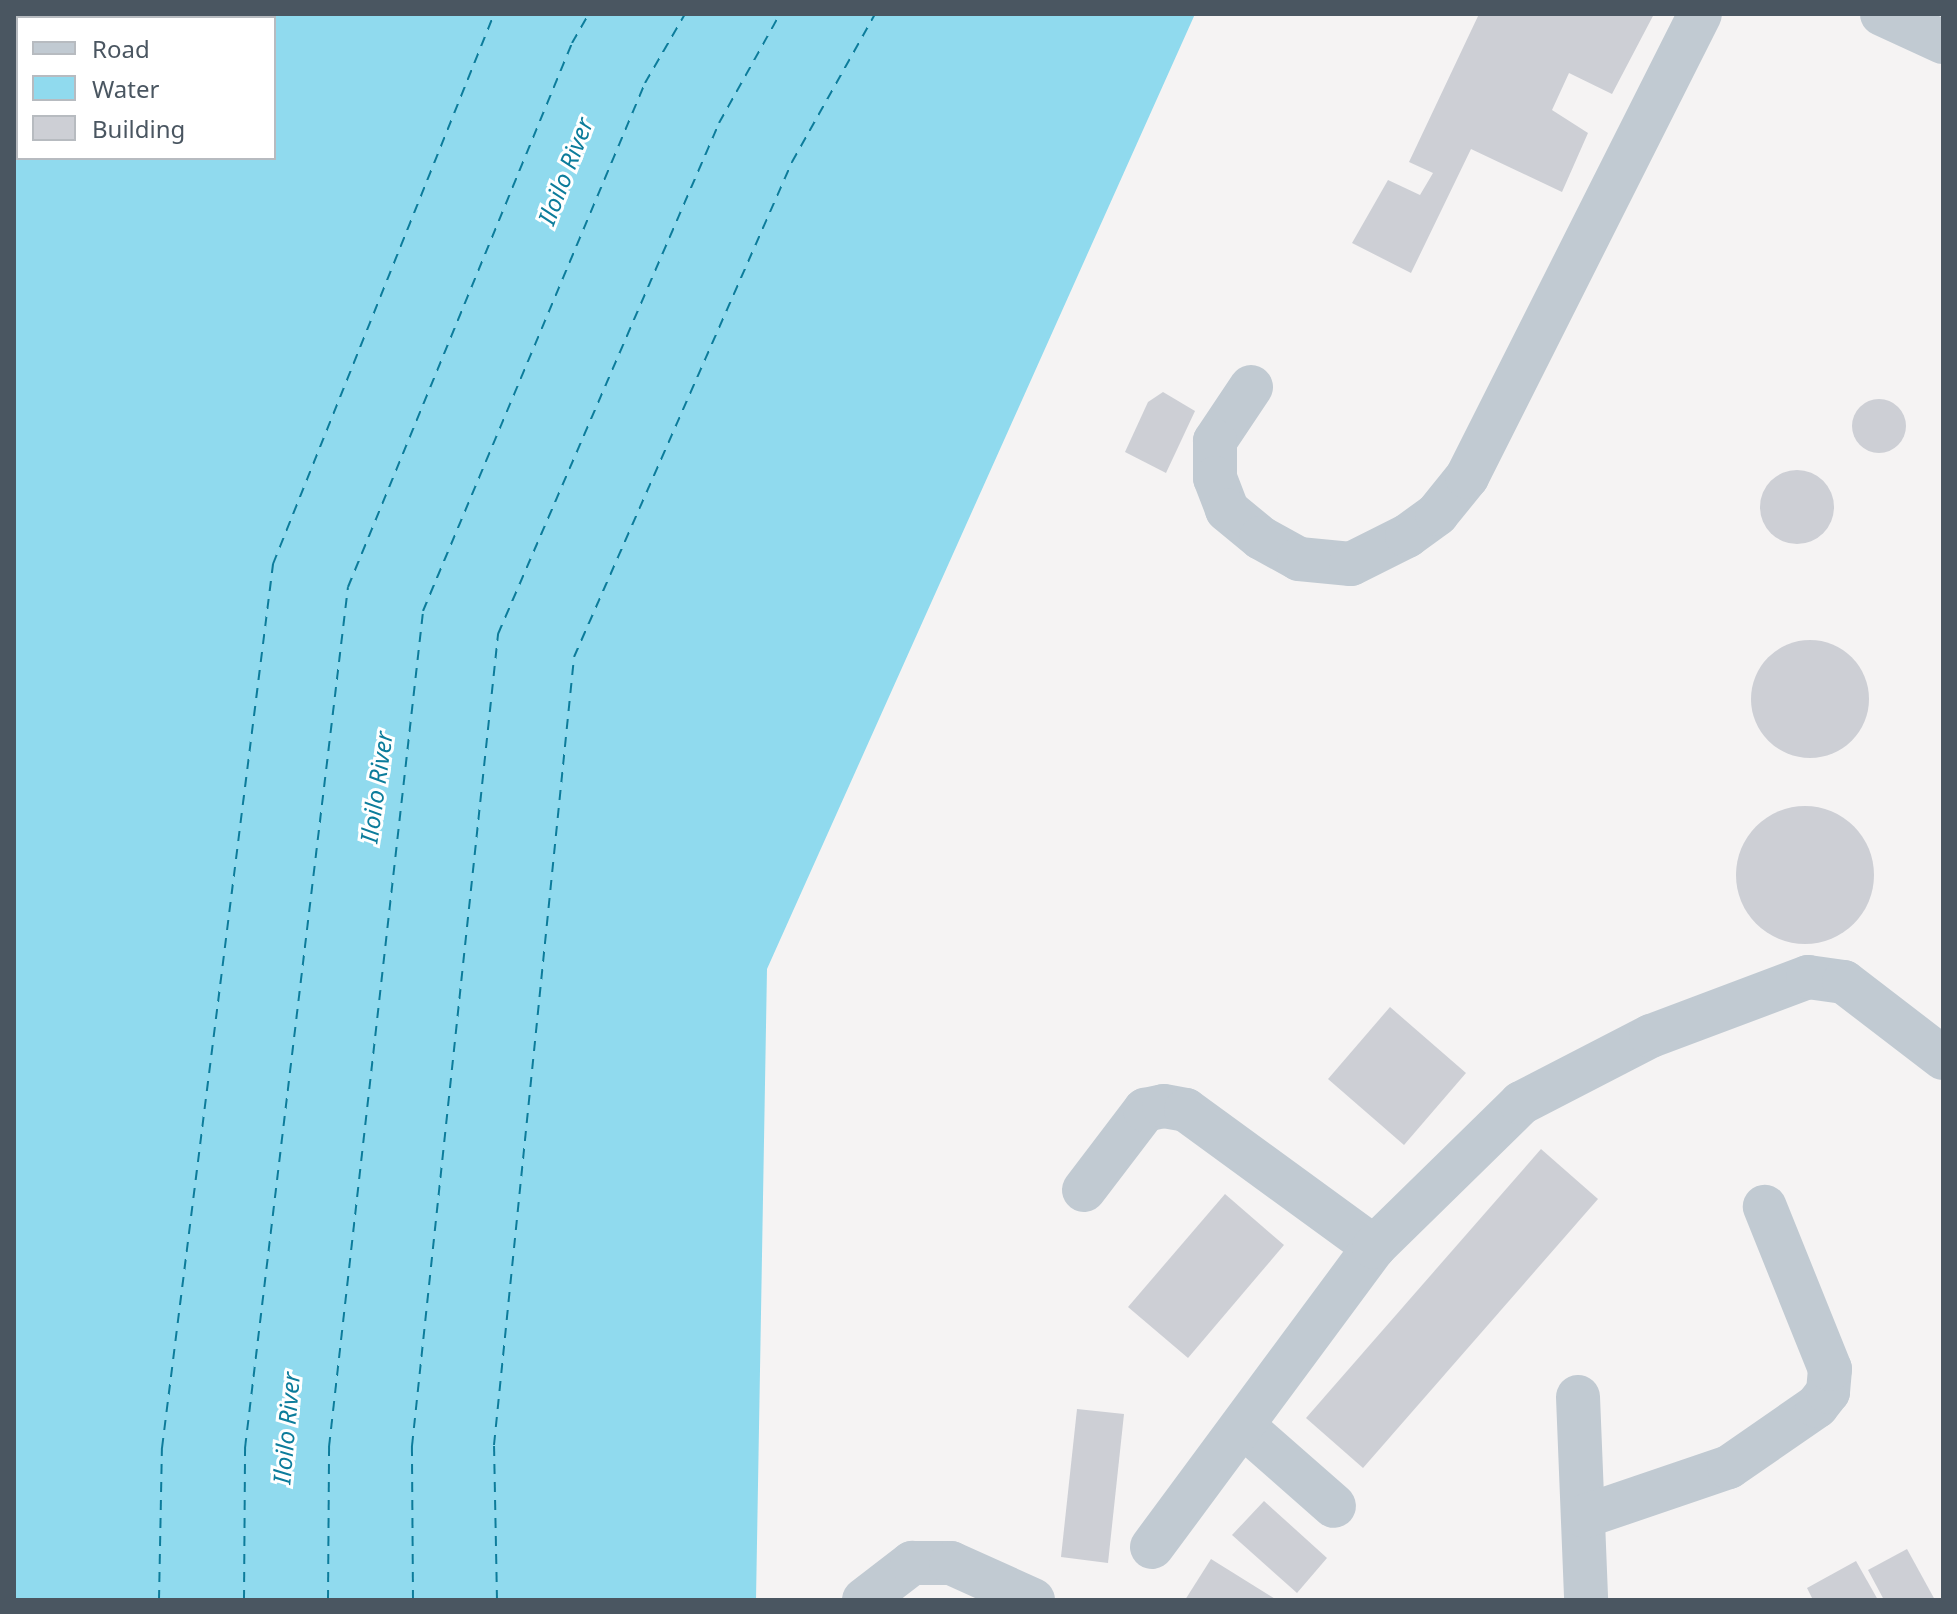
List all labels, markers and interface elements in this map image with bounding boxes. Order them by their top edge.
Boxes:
legend [16,16,276,160]
text: Road [92,32,150,65]
text: Water [92,72,159,105]
text: Building [92,112,185,145]
water label: Iloilo River [531,113,599,229]
water label: Iloilo River [354,729,398,845]
water label: Iloilo River [267,1371,305,1485]

